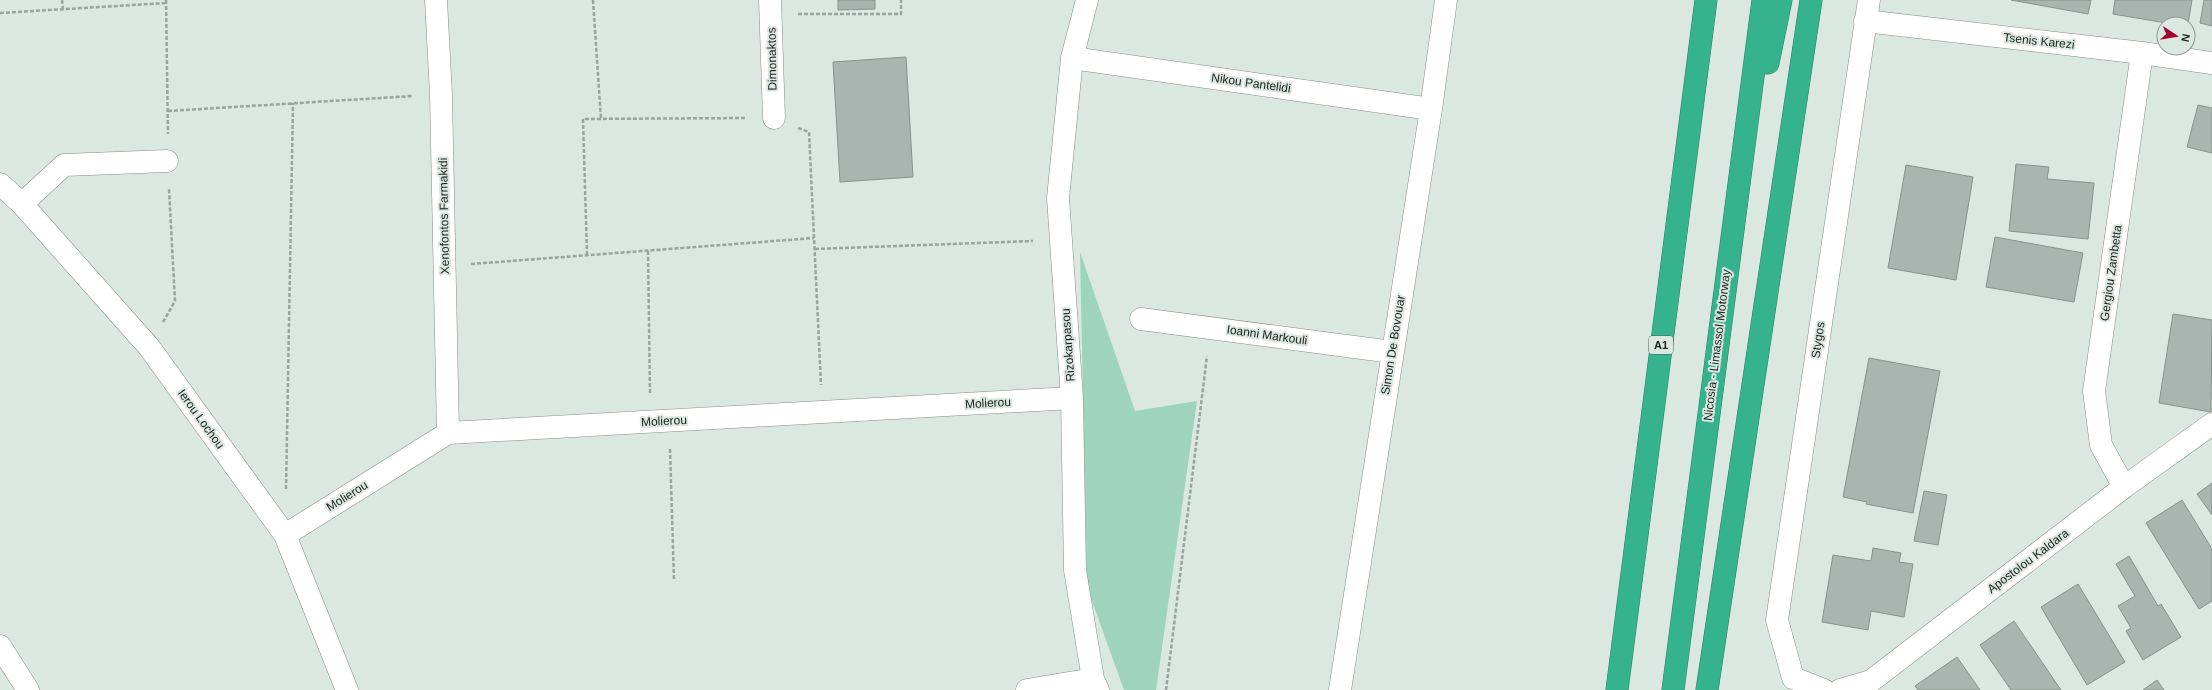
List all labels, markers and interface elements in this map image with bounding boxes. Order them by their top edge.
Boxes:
north arrow [2156,16,2196,56]
street label: Dimonaktos [764,27,780,91]
street label: Tsenis Karezi [2003,30,2075,52]
text: N [2179,33,2192,43]
street label: Nikou Pantelidi [1210,70,1292,96]
street label: Xenofontos Farmakidi [436,158,452,274]
street label: Gergiou Zambetta [2097,224,2125,322]
street label: Nicosia - Limassol Motorway [1701,268,1733,422]
street label: Simon De Bovouar [1378,294,1408,396]
street label: Rizokarpasou [1058,308,1078,382]
street label: Stygos [1809,321,1827,359]
street label: Ioanni Markouli [1226,322,1308,348]
road number: A1 [1649,336,1673,354]
street label: Ierou Lochou [175,387,227,451]
street label: Molierou [965,395,1011,411]
street label: Molierou [641,413,687,429]
street label: Molierou [324,478,370,514]
street label: Apostolou Kaldara [1985,526,2072,596]

